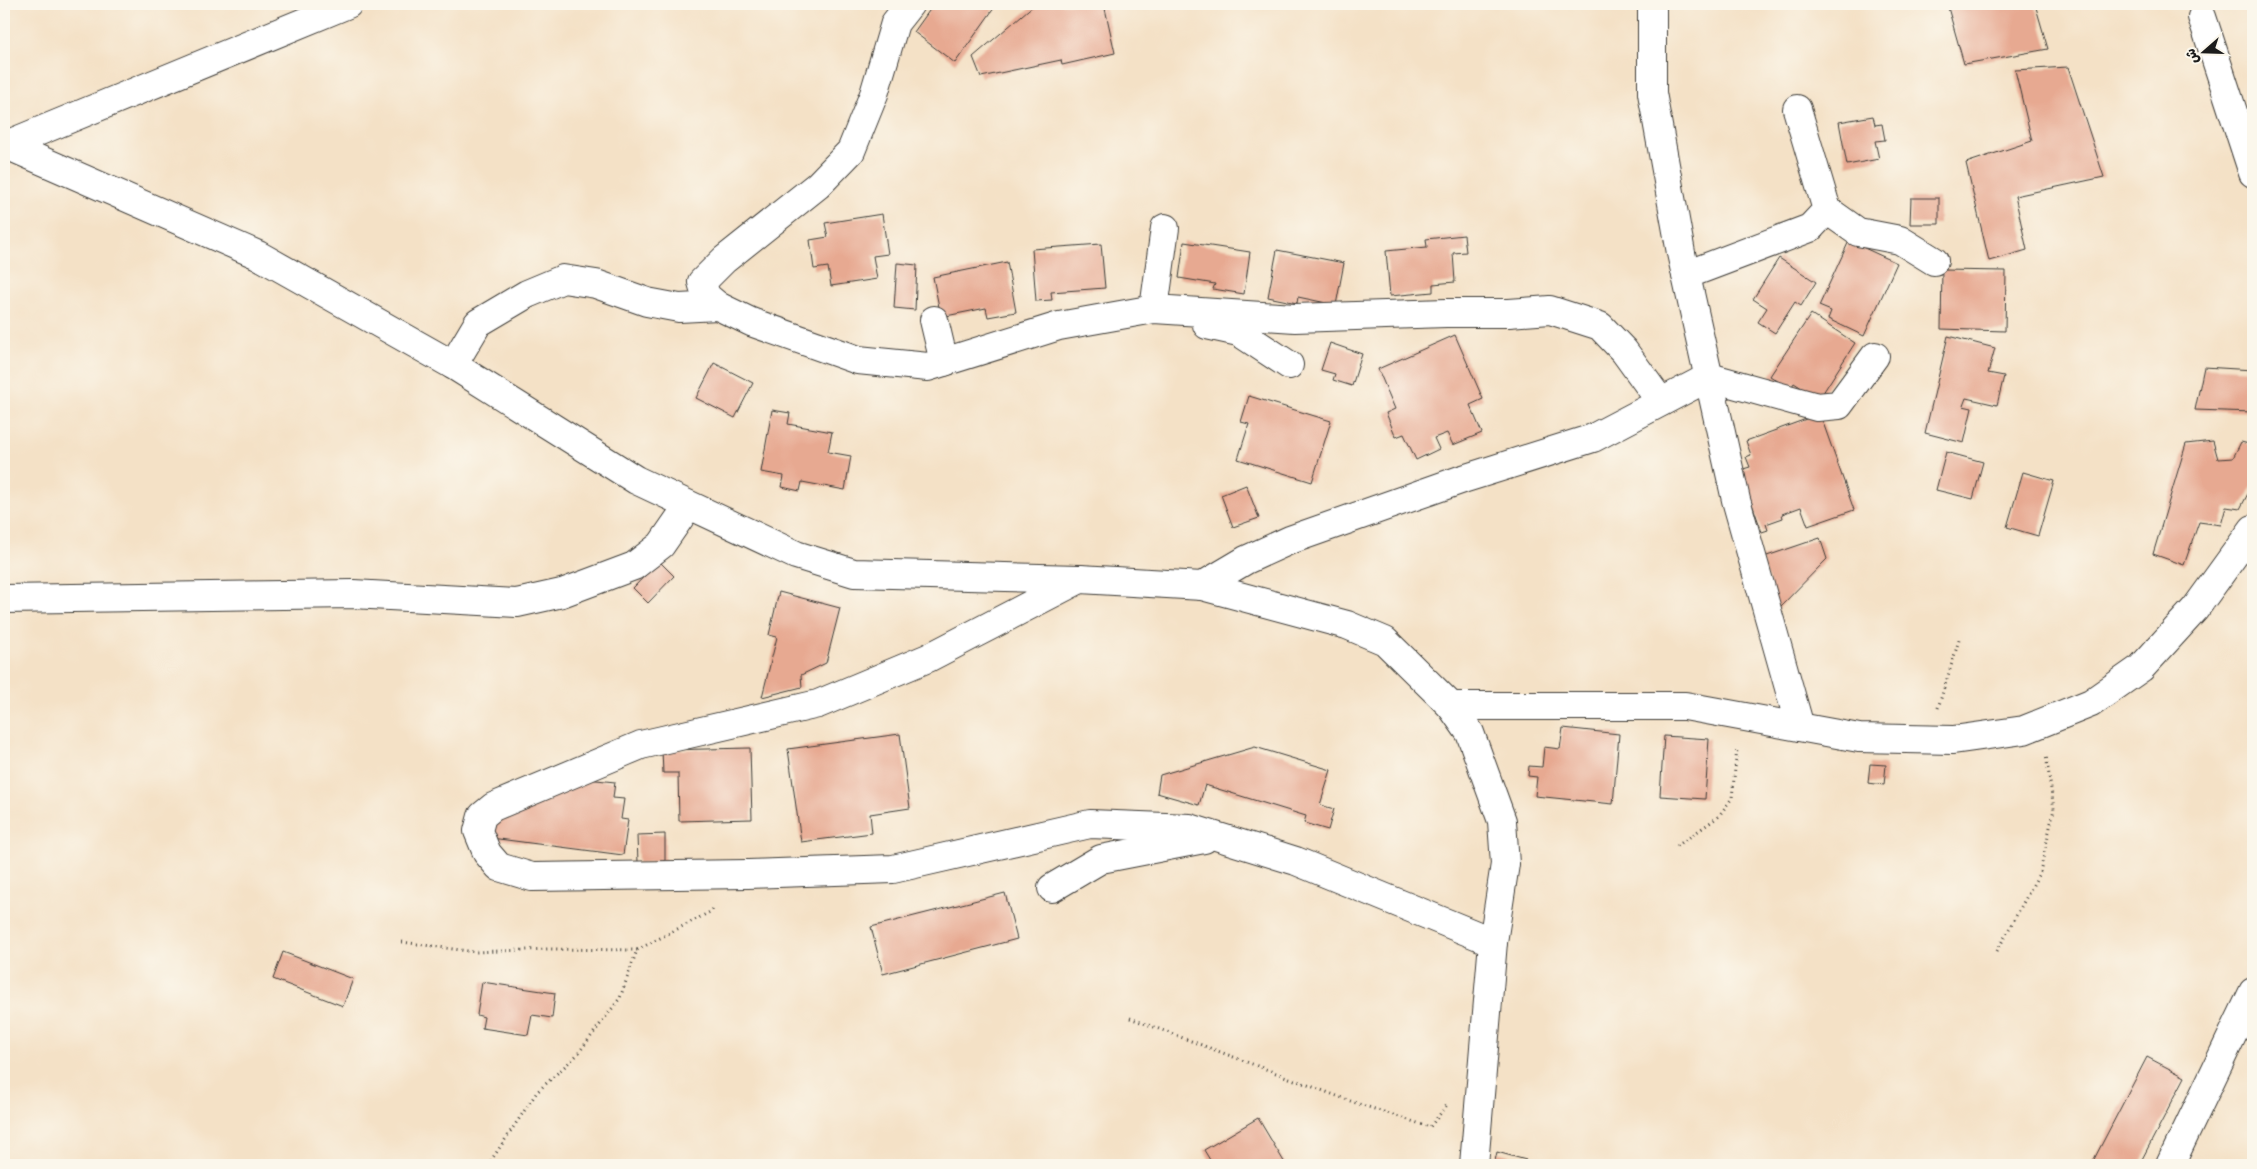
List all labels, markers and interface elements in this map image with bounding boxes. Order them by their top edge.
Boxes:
north arrow [2180,28,2230,78]
text: ش [2180,46,2203,67]

